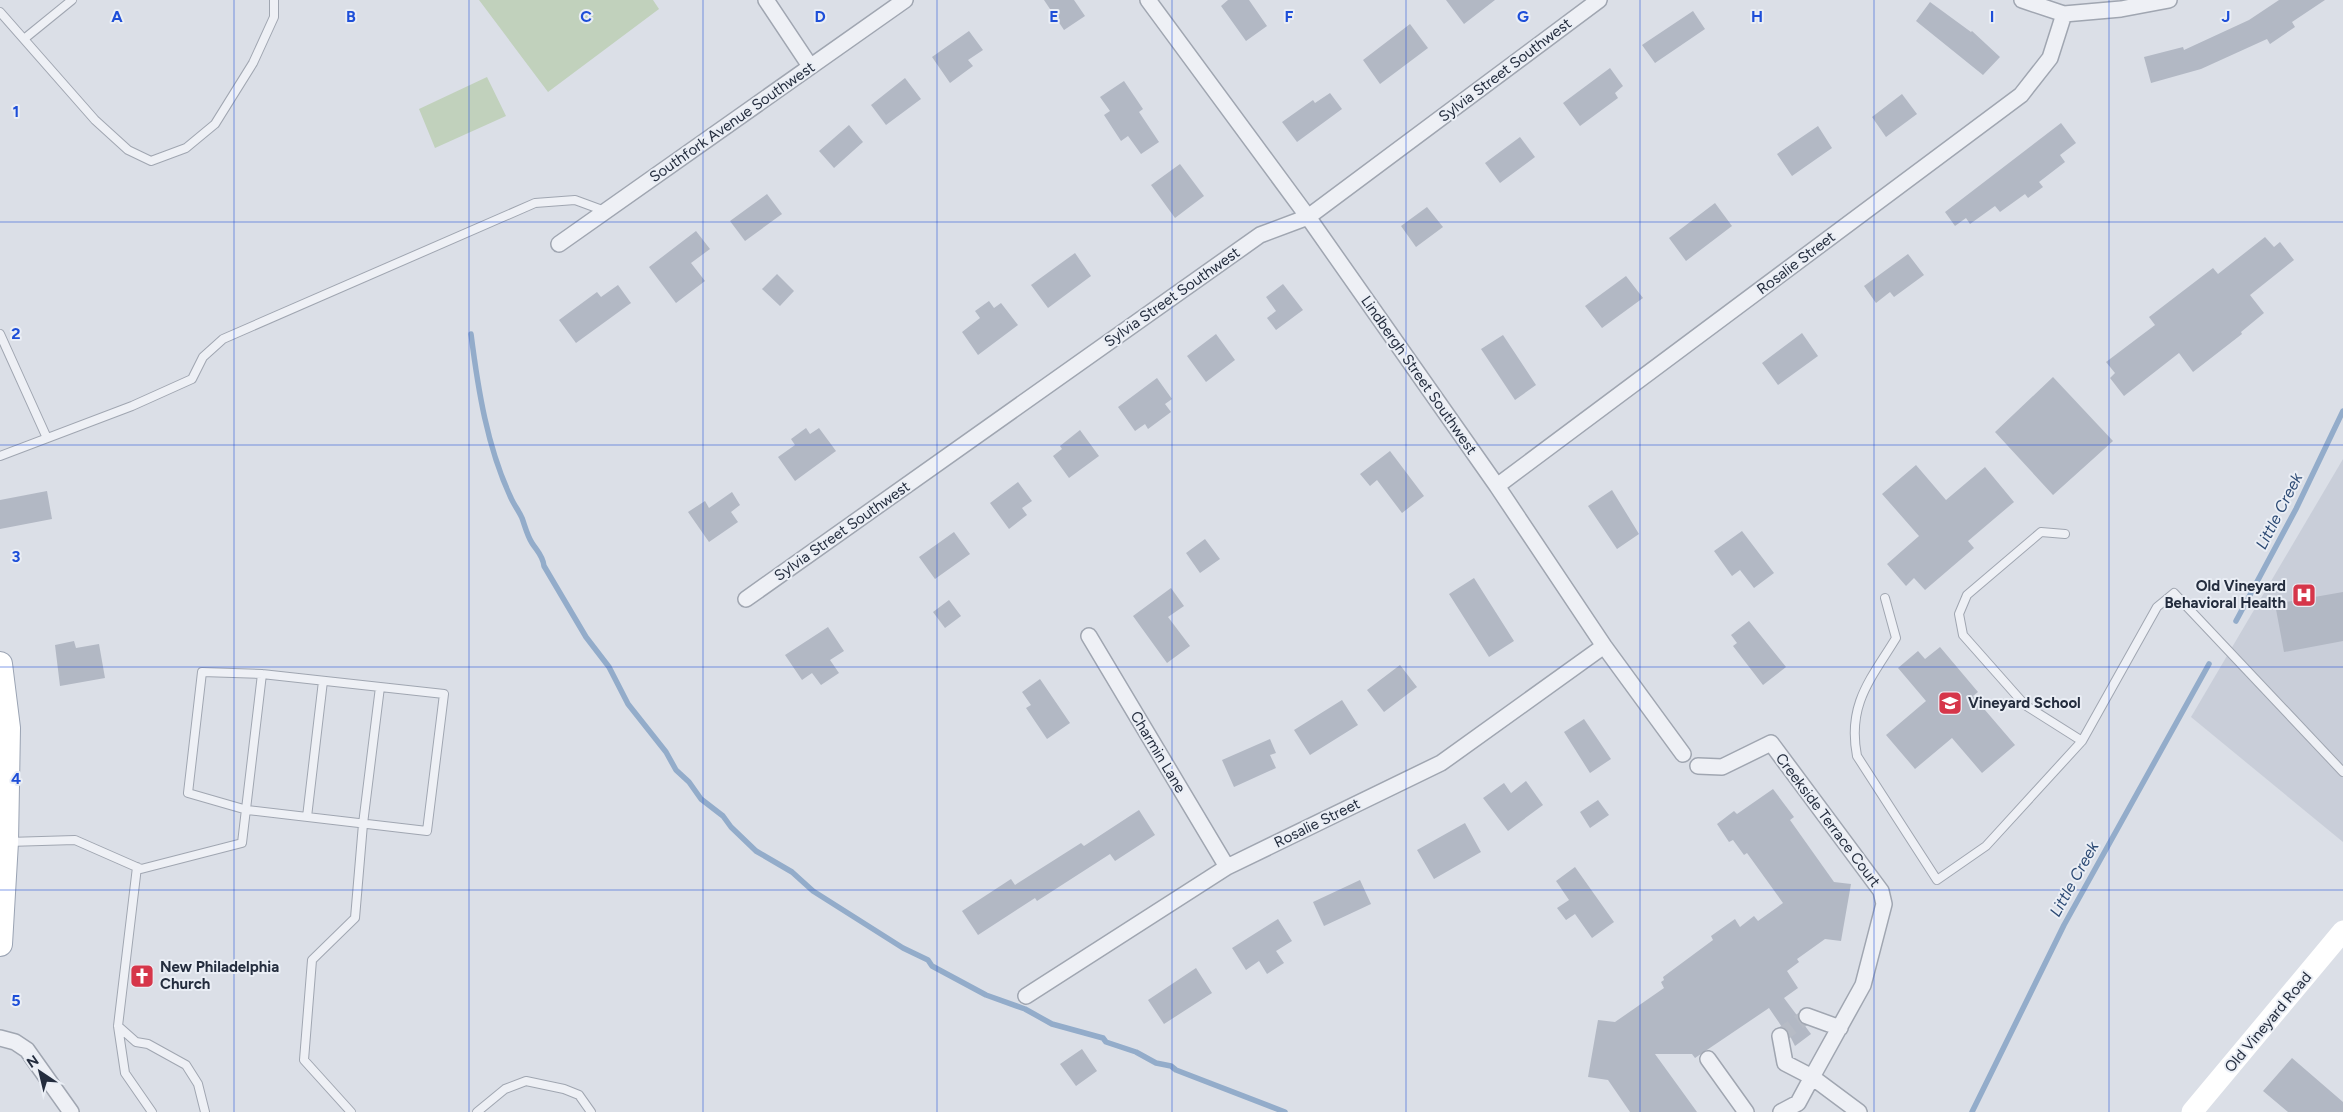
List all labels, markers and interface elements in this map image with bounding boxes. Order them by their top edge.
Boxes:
text: A [111,7,123,26]
text: B [346,7,356,26]
text: C [580,7,592,26]
text: D [814,7,826,26]
text: E [1049,7,1059,26]
text: F [1285,7,1294,26]
text: G [1517,7,1529,26]
text: H [1751,7,1763,26]
text: I [1990,7,1994,26]
text: J [2222,7,2230,26]
street label: Sylvia Street Southwest [1435,14,1575,126]
street label: Southfork Avenue Southwest [646,58,818,186]
text: 1 [13,102,19,121]
street label: Rosalie Street [1753,228,1839,298]
street label: Sylvia Street Southwest [1101,243,1244,351]
street label: Lindbergh Street Southwest [1357,292,1481,458]
text: 2 [11,324,21,343]
water label: Little Creek [2252,469,2307,552]
street label: Sylvia Street Southwest [771,477,914,585]
text: 3 [12,547,21,566]
place label: Old Vineyard Behavioral Health [2164,577,2286,612]
hospital icon: Old Vineyard Behavioral Health [2291,582,2317,608]
school or university icon: Vineyard School [1937,690,1963,716]
place label: Vineyard School [1968,694,2081,712]
street label: Charmin Lane [1127,708,1189,796]
street label: Creekside Terrace Court [1772,750,1884,891]
text: 4 [11,769,21,788]
street label: Rosalie Street [1271,794,1363,852]
water label: Little Creek [2046,837,2103,920]
place label: New Philadelphia Church [160,958,279,993]
church icon: New Philadelphia Church [129,963,155,989]
street label: Old Vineyard Road [2221,968,2315,1076]
text: 5 [11,991,21,1010]
north arrow [15,1047,65,1097]
text: N [24,1052,42,1072]

